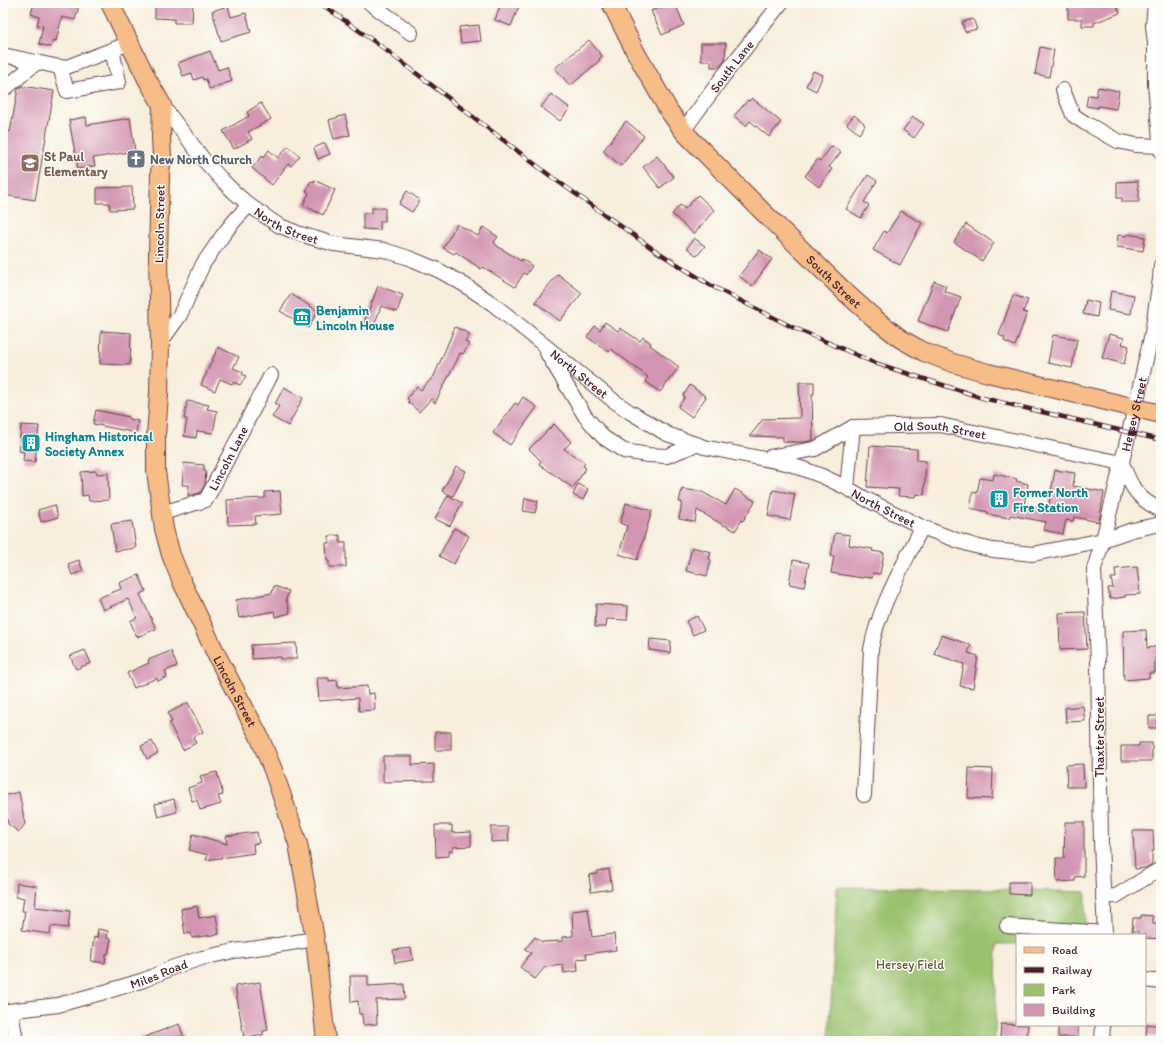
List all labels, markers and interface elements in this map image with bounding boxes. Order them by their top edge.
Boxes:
street label: South Lane [707,37,757,96]
church icon: New North Church [125,148,147,170]
place label: St Paul Elementary [44,149,109,180]
school or university icon: St Paul Elementary [19,152,41,174]
place label: New North Church [150,152,252,167]
street label: Lincoln Street [151,185,168,263]
street label: North Street [251,204,320,247]
street label: South Street [803,252,864,311]
place label: Benjamin Lincoln House [316,303,394,333]
museum icon: Benjamin Lincoln House [291,306,313,328]
street label: North Street [547,346,611,402]
street label: Hersey Street [1118,376,1150,453]
street label: Old South Street [893,418,988,442]
street label: Lincoln Lane [205,424,251,493]
place label: Hingham Historical Society Annex [45,429,153,460]
building icon: Hingham Historical Society Annex [20,432,42,454]
street label: North Street [849,485,918,531]
place label: Former North Fire Station [1013,485,1089,515]
building icon: Former North Fire Station [988,488,1010,510]
street label: Lincoln Street [210,653,260,730]
street label: Thaxter Street [1092,696,1107,778]
legend [1016,934,1146,1026]
text: Road [1052,943,1078,957]
street label: Miles Road [128,956,190,992]
park label: Hersey Field [876,957,944,972]
text: Railway [1052,963,1092,977]
text: Park [1052,983,1076,997]
text: Building [1052,1003,1096,1017]

